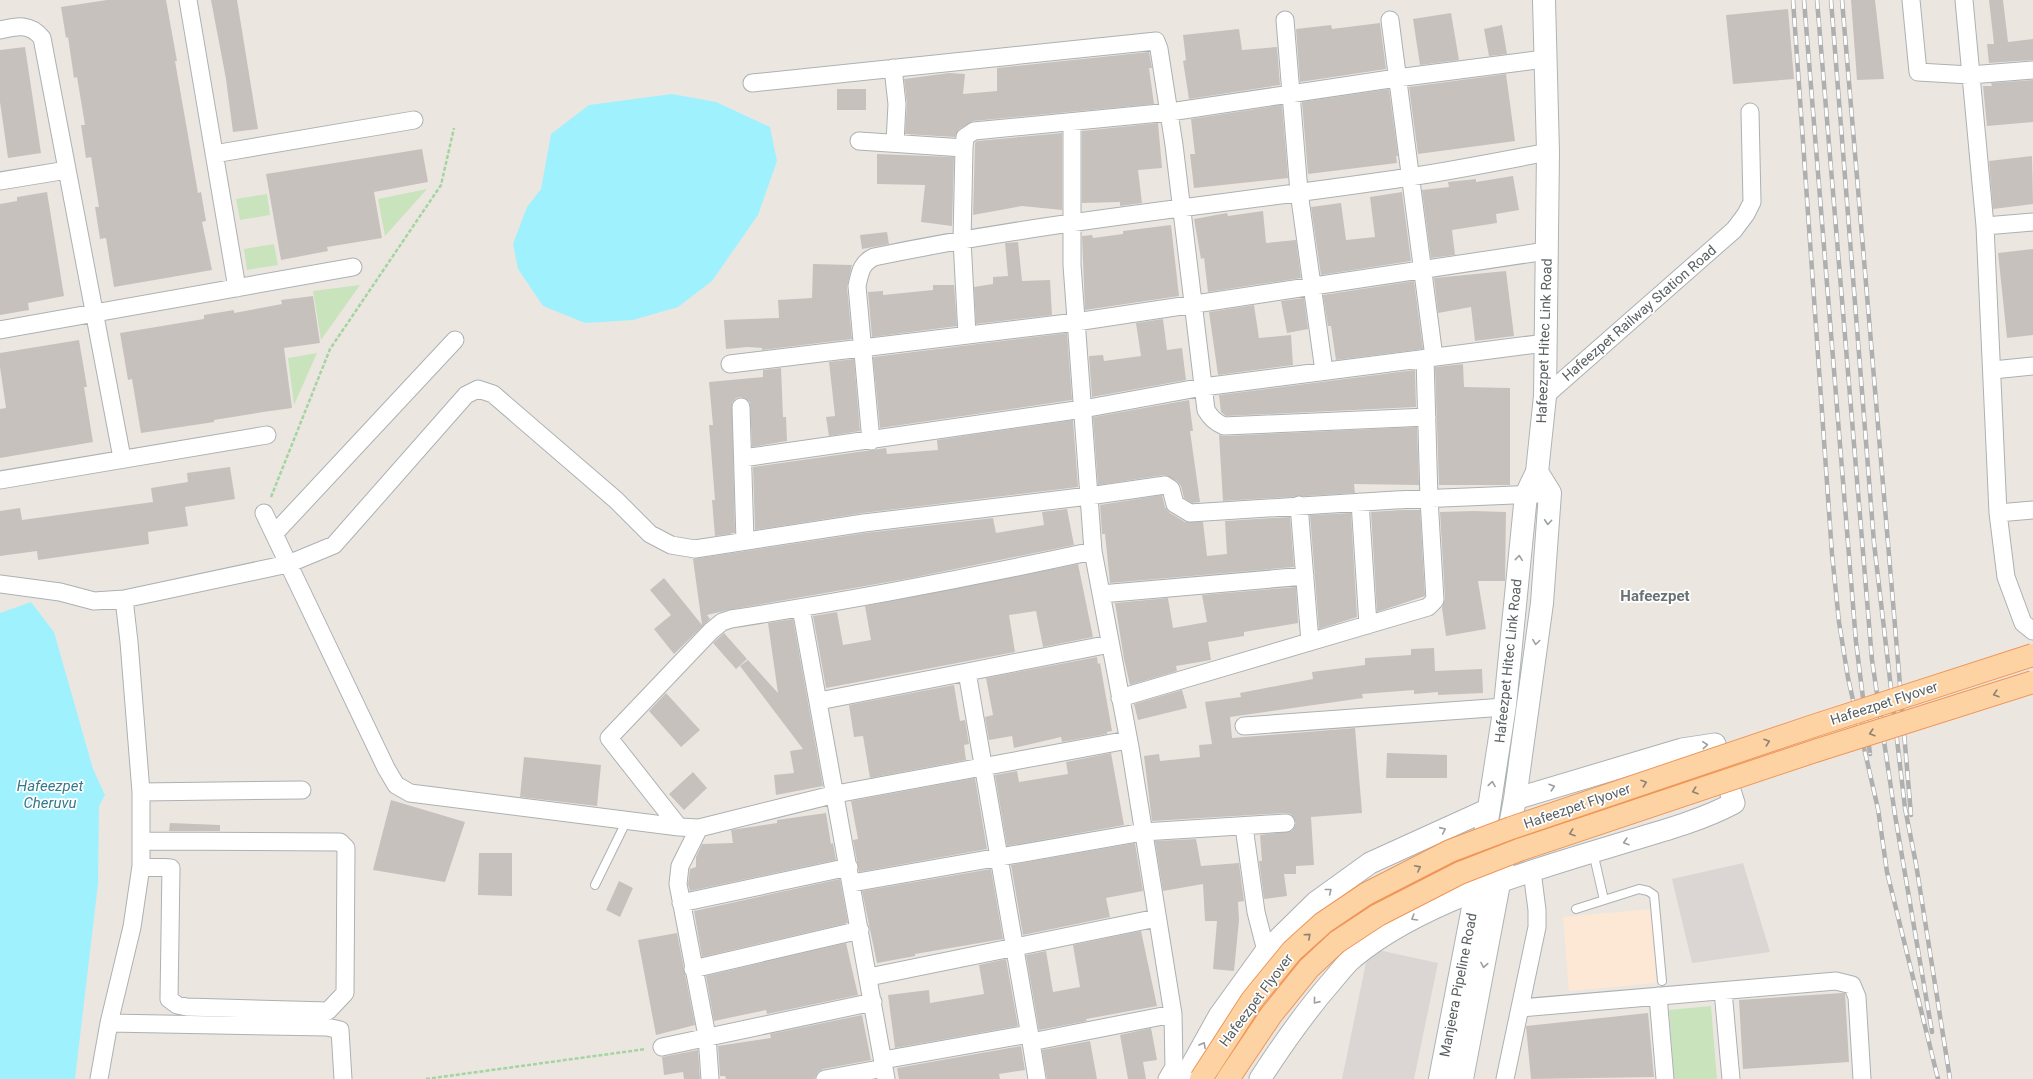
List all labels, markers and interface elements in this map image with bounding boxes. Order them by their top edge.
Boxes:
street label: Hafeezpet Railway Station Road [1559,242,1719,384]
street label: Hafeezpet Hitec Link Road [1533,258,1555,424]
one-way arrow [1543,519,1552,525]
one-way arrow [1515,555,1524,561]
street label: Hafeezpet Hitec Link Road [1491,578,1525,744]
district label: Hafeezpet [1620,587,1690,605]
one-way arrow [1532,639,1541,645]
street label: Hafeezpet Flyover [1828,678,1940,728]
one-way arrow [1992,689,1999,698]
one-way arrow [1868,728,1875,737]
one-way arrow [1763,738,1770,746]
one-way arrow [1702,741,1708,750]
water label: Hafeezpet Cheruvu [17,777,83,812]
one-way arrow [1640,779,1647,788]
street label: Hafeezpet Flyover [1522,780,1633,832]
one-way arrow [1487,781,1496,787]
one-way arrow [1549,783,1556,792]
one-way arrow [1692,786,1699,795]
one-way arrow [1438,827,1446,835]
one-way arrow [1568,828,1575,836]
one-way arrow [1622,837,1629,846]
one-way arrow [1413,865,1421,873]
one-way arrow [1324,889,1331,896]
street label: Manjeera Pipeline Road [1436,912,1480,1058]
one-way arrow [1411,914,1418,921]
one-way arrow [1303,934,1311,941]
street label: Hafeezpet Flyover [1216,950,1296,1049]
one-way arrow [1480,962,1489,968]
one-way arrow [1314,996,1321,1003]
one-way arrow [1199,1042,1206,1049]

